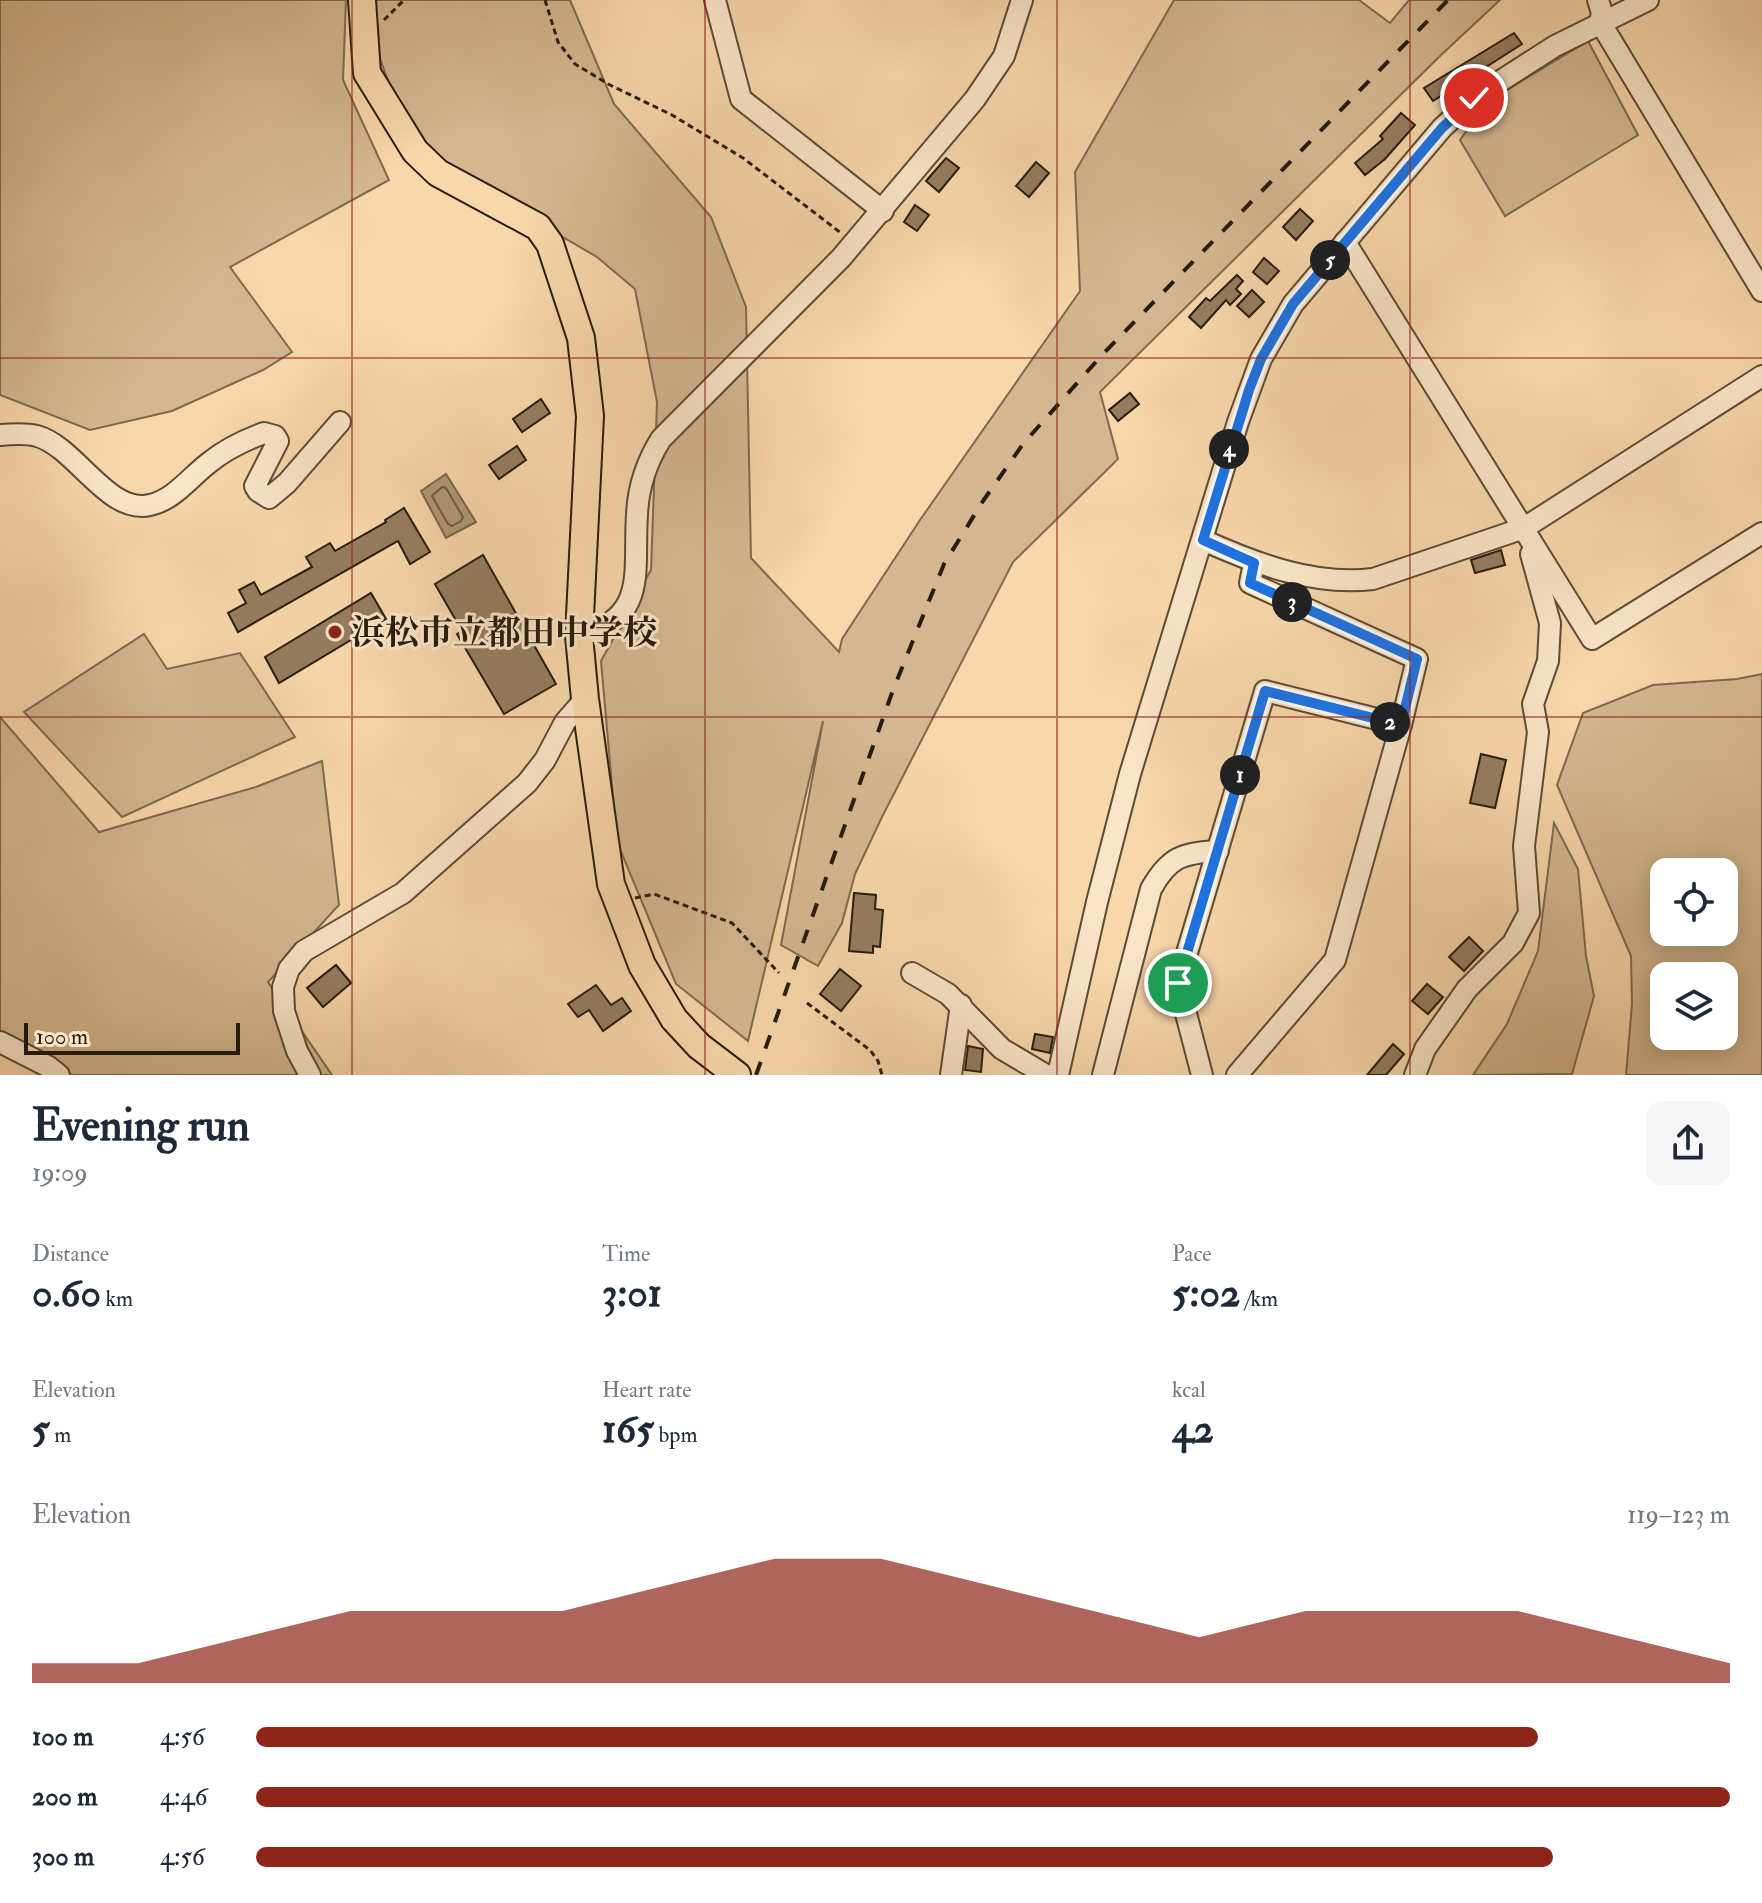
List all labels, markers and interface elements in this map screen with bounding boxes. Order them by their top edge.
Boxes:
pin [1440,64,1508,132]
icon: check [1452,76,1496,120]
pin: 5 [1310,240,1350,280]
text: 5 [1325,246,1335,274]
pin: 4 [1209,429,1249,469]
text: 4 [1223,435,1235,463]
pin: 3 [1272,582,1312,622]
text: 3 [1288,588,1296,616]
place label: 浜松市立都田中学校 [351,612,657,655]
marker: 浜松市立都田中学校 [326,623,344,641]
pin: 2 [1370,702,1410,742]
text: 2 [1384,708,1396,736]
pin: 1 [1220,755,1260,795]
text: 1 [1236,761,1244,789]
map controls [1650,858,1738,1050]
button: locate [1650,858,1738,946]
pin [1144,949,1212,1017]
icon: arrive [1156,961,1200,1005]
button: layers [1650,962,1738,1050]
scale bar [24,1019,240,1055]
text: 100 m [36,1023,88,1051]
text: Evening run [32,1099,250,1154]
button: share [1646,1101,1730,1185]
text: 19:09 [32,1157,88,1189]
text: Distance [32,1240,109,1268]
text: Time [602,1240,650,1268]
text: Pace [1172,1240,1211,1268]
text: 0.60 [32,1268,101,1319]
text: 3:01 [602,1268,662,1319]
text: 5:02 [1172,1268,1240,1319]
text: km [101,1285,133,1313]
text: /km [1240,1285,1278,1313]
text: Elevation [32,1376,116,1404]
text: Heart rate [602,1376,692,1404]
text: kcal [1172,1376,1206,1404]
text: 5 [32,1404,50,1455]
text: 165 [602,1404,654,1455]
text: 42 [1172,1404,1214,1455]
text: m [50,1421,71,1449]
text: bpm [654,1421,697,1449]
text: Elevation [32,1499,131,1531]
text: 119–123 m [1627,1499,1730,1531]
text: 100 m [32,1721,93,1753]
text: 4:56 [160,1721,205,1753]
text: 200 m [32,1781,97,1813]
text: 4:46 [160,1781,208,1813]
text: 300 m [32,1841,94,1873]
text: 4:56 [160,1841,205,1873]

